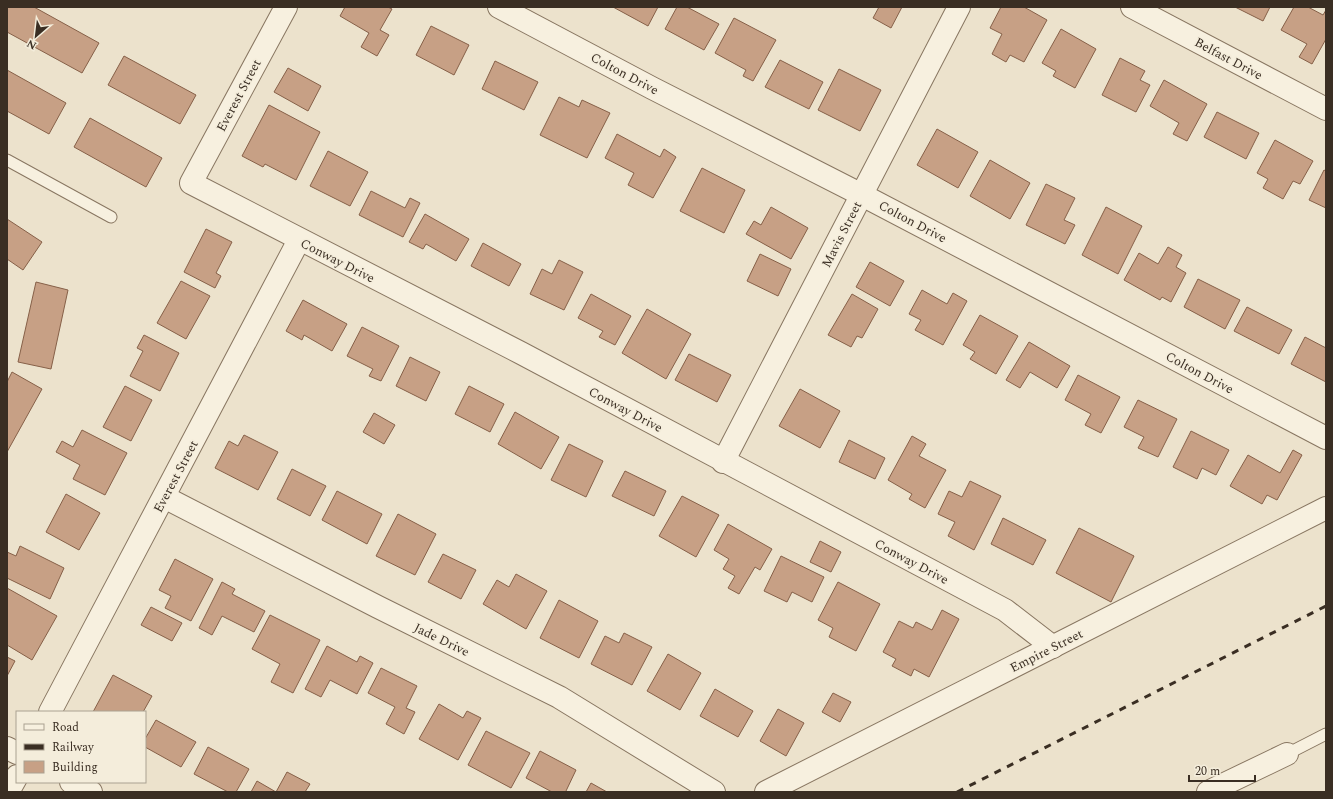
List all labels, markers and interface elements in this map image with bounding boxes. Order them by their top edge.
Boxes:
north arrow [16,16,56,56]
street label: Belfast Drive [1191,32,1266,85]
text: N [24,35,39,54]
street label: Colton Drive [587,48,662,100]
street label: Everest Street [211,55,267,135]
street label: Colton Drive [875,196,950,248]
street label: Mavis Street [817,197,867,271]
street label: Conway Drive [297,234,378,288]
street label: Colton Drive [1162,347,1237,399]
street label: Conway Drive [585,382,666,438]
street label: Everest Street [148,436,204,516]
street label: Conway Drive [871,534,952,590]
street label: Jade Drive [410,618,473,662]
street label: Empire Street [1006,624,1087,678]
legend [16,711,146,783]
text: Road [52,718,79,737]
text: Railway [52,738,95,757]
scale bar [1189,757,1255,783]
text: Building [52,758,98,777]
text: 20 m [1195,762,1220,781]

